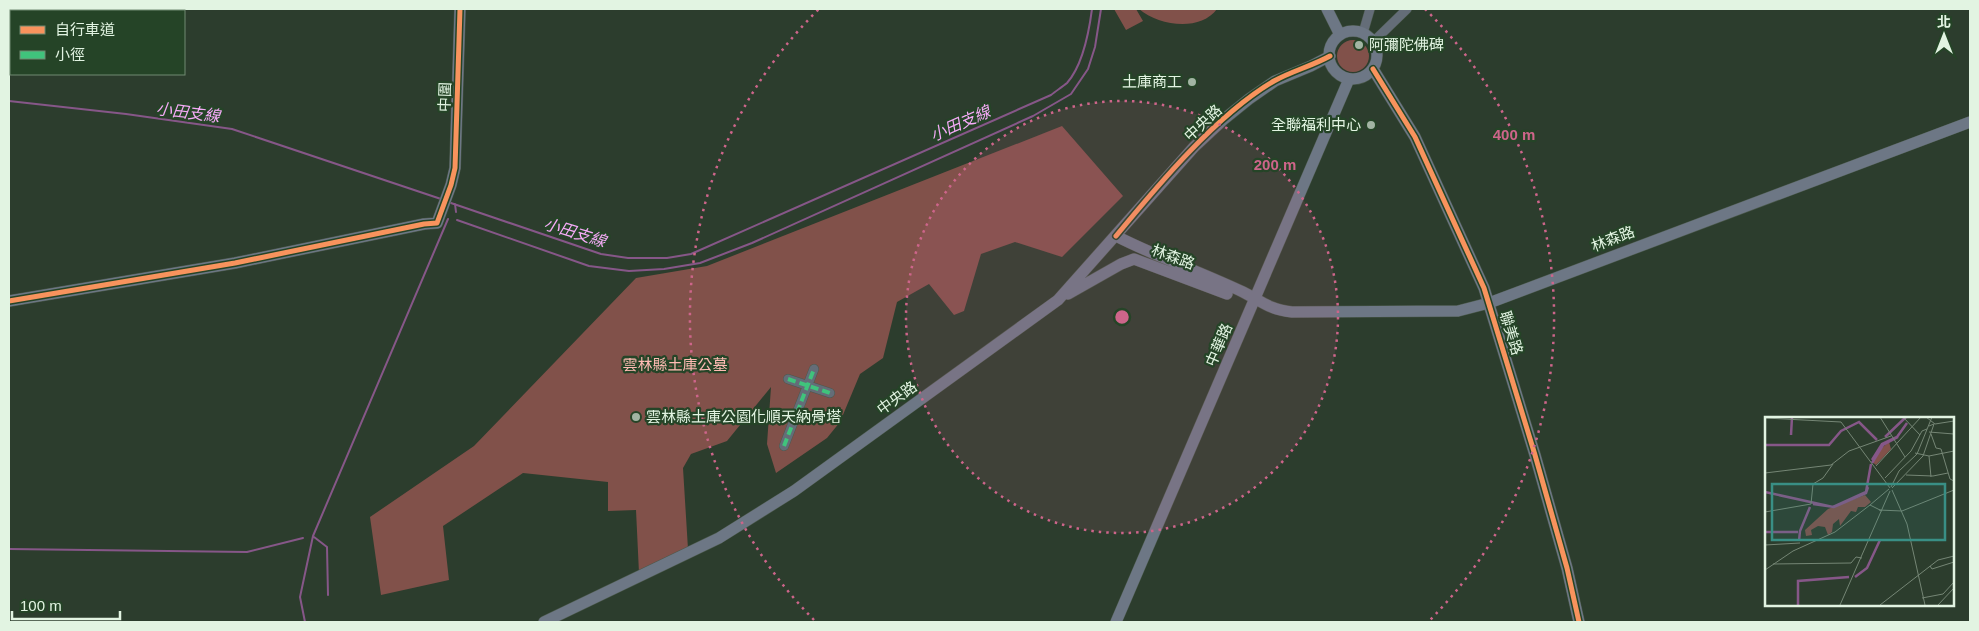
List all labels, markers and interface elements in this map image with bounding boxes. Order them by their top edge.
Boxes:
legend [10,10,185,75]
north arrow [1919,10,1969,60]
text: 北 [1937,14,1951,30]
text: 自行車道 [55,21,115,38]
place label: 阿彌陀佛碑 [1369,36,1444,53]
marker: 阿彌陀佛碑 [1353,39,1365,51]
text: 小徑 [55,46,85,63]
place label: 土庫商工 [1122,73,1182,90]
marker: 土庫商工 [1186,76,1198,88]
street label: 中圍 [435,82,454,112]
water label: 小田支線 [155,100,223,125]
street label: 中央路 [1180,101,1225,144]
water label: 小田支線 [928,102,995,144]
place label: 全聯福利中心 [1271,116,1361,133]
marker: 全聯福利中心 [1365,119,1377,131]
text: 400 m [1493,126,1535,143]
text: 200 m [1254,156,1296,173]
water label: 小田支線 [542,215,610,251]
street label: 林森路 [1589,223,1637,255]
street label: 林森路 [1149,241,1197,272]
centre of rings [1113,308,1131,326]
street label: 聯美路 [1497,309,1526,357]
street label: 中華路 [1202,321,1235,369]
park label: 雲林縣土庫公墓 [622,356,728,373]
street label: 中央路 [874,377,920,418]
place label: 雲林縣土庫公園化順天納骨塔 [646,408,841,425]
marker: 雲林縣土庫公園化順天納骨塔 [630,411,642,423]
inset map [1765,417,1954,606]
scale bar [12,588,120,620]
text: 100 m [20,597,62,614]

